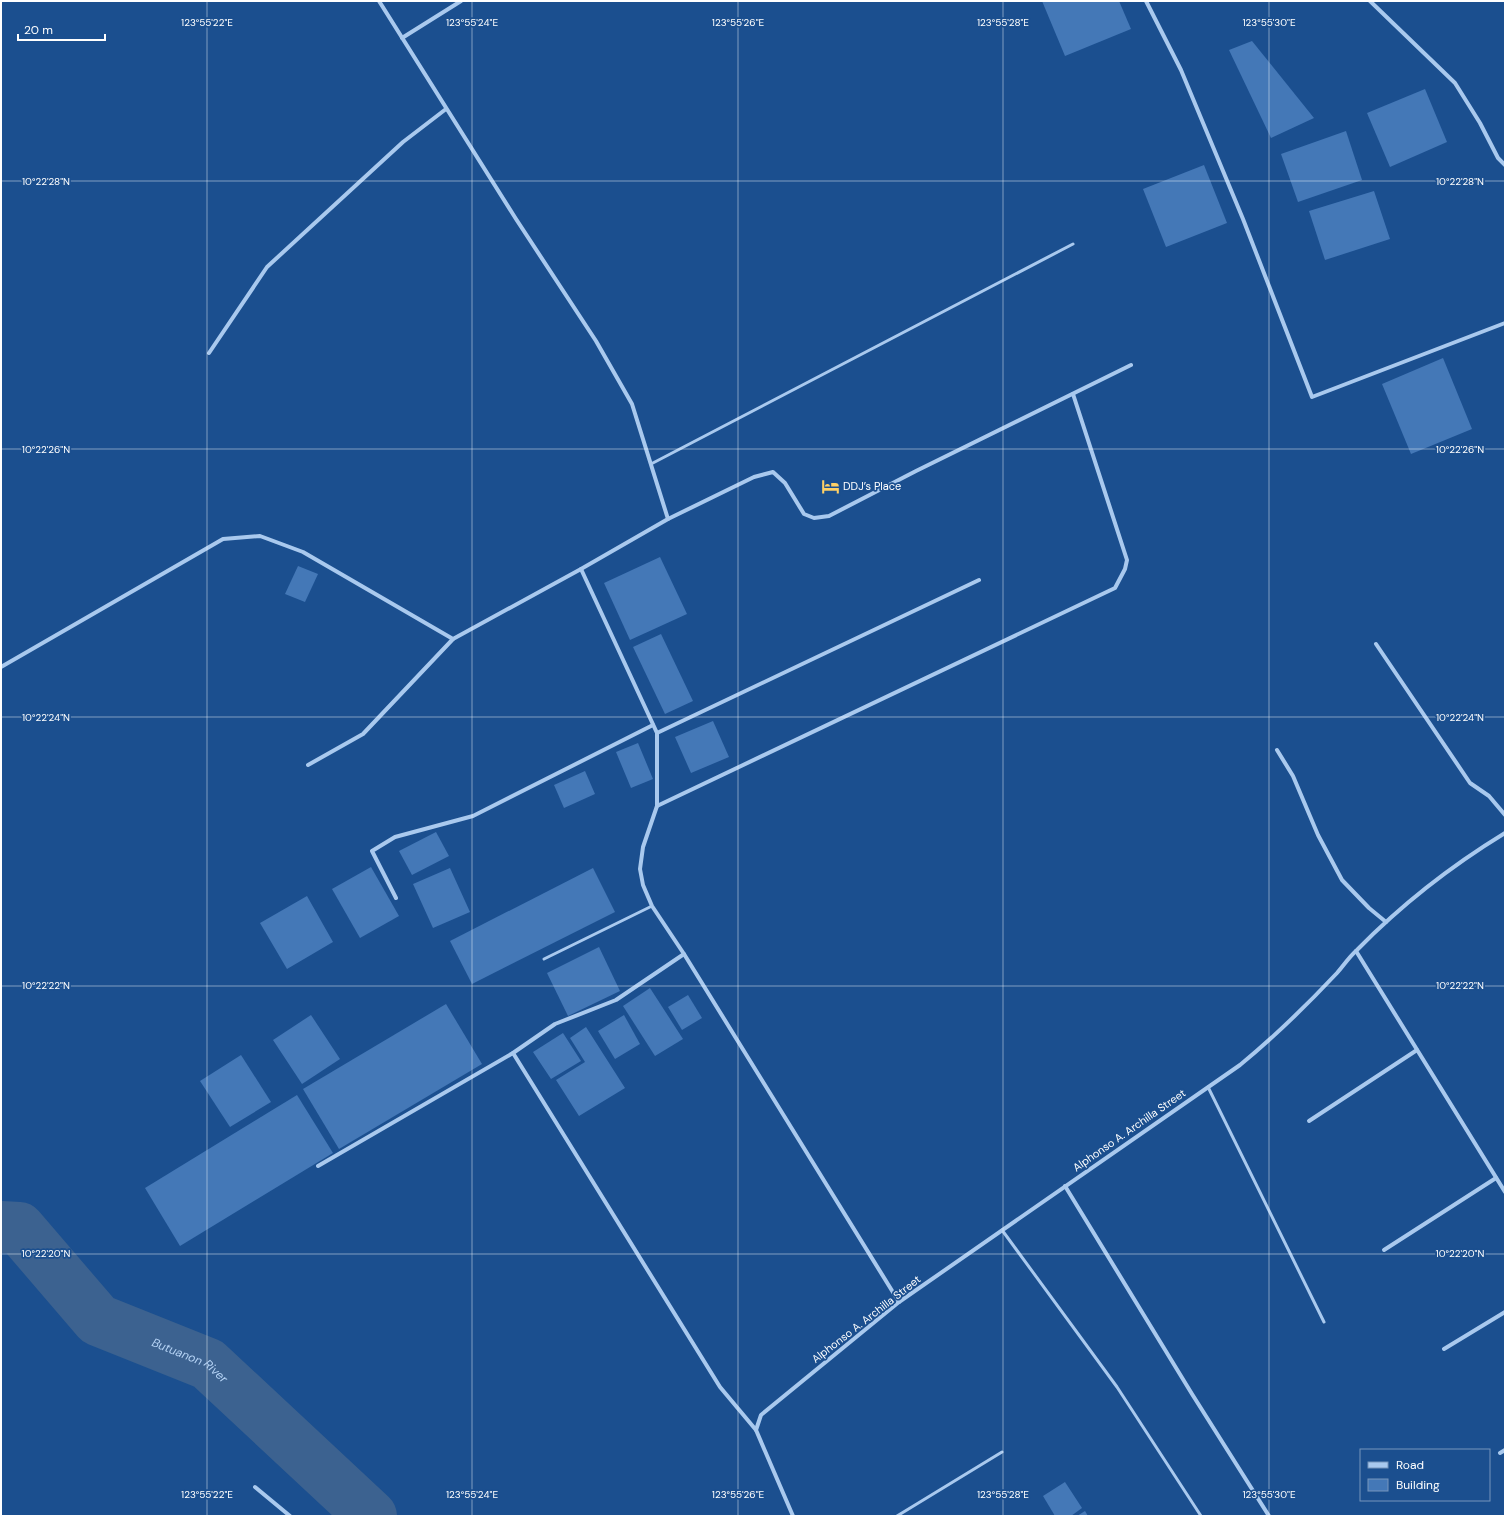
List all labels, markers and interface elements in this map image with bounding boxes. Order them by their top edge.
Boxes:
scale bar [18,16,105,42]
text: 123°55'22"E [181,16,233,29]
text: 123°55'24"E [446,16,498,29]
text: 123°55'26"E [712,16,765,29]
text: 123°55'28"E [977,16,1029,29]
text: 123°55'30"E [1242,16,1296,29]
text: 20 m [24,22,53,38]
text: 10°22'28"N [22,175,70,188]
text: 10°22'28"N [1436,175,1484,188]
text: 10°22'26"N [22,443,70,456]
text: 10°22'26"N [1436,443,1484,456]
hotel icon: DDJ’s Place [820,476,840,496]
place label: DDJ’s Place [843,479,901,493]
text: 10°22'24"N [22,711,70,724]
text: 10°22'24"N [1436,711,1484,724]
text: 10°22'22"N [22,979,70,992]
text: 10°22'22"N [1436,979,1484,992]
street label: Alphonso A. Archilla Street [1070,1086,1188,1174]
text: 10°22'20"N [22,1247,70,1260]
text: 10°22'20"N [1436,1247,1484,1260]
street label: Alphonso A. Archilla Street [809,1272,923,1366]
water label: Butuanon River [149,1334,232,1387]
legend [1360,1449,1490,1501]
text: Road [1396,1457,1424,1473]
text: Building [1396,1477,1440,1493]
text: 123°55'22"E [181,1488,233,1501]
text: 123°55'24"E [446,1488,498,1501]
text: 123°55'26"E [712,1488,765,1501]
text: 123°55'28"E [977,1488,1029,1501]
text: 123°55'30"E [1242,1488,1296,1501]

